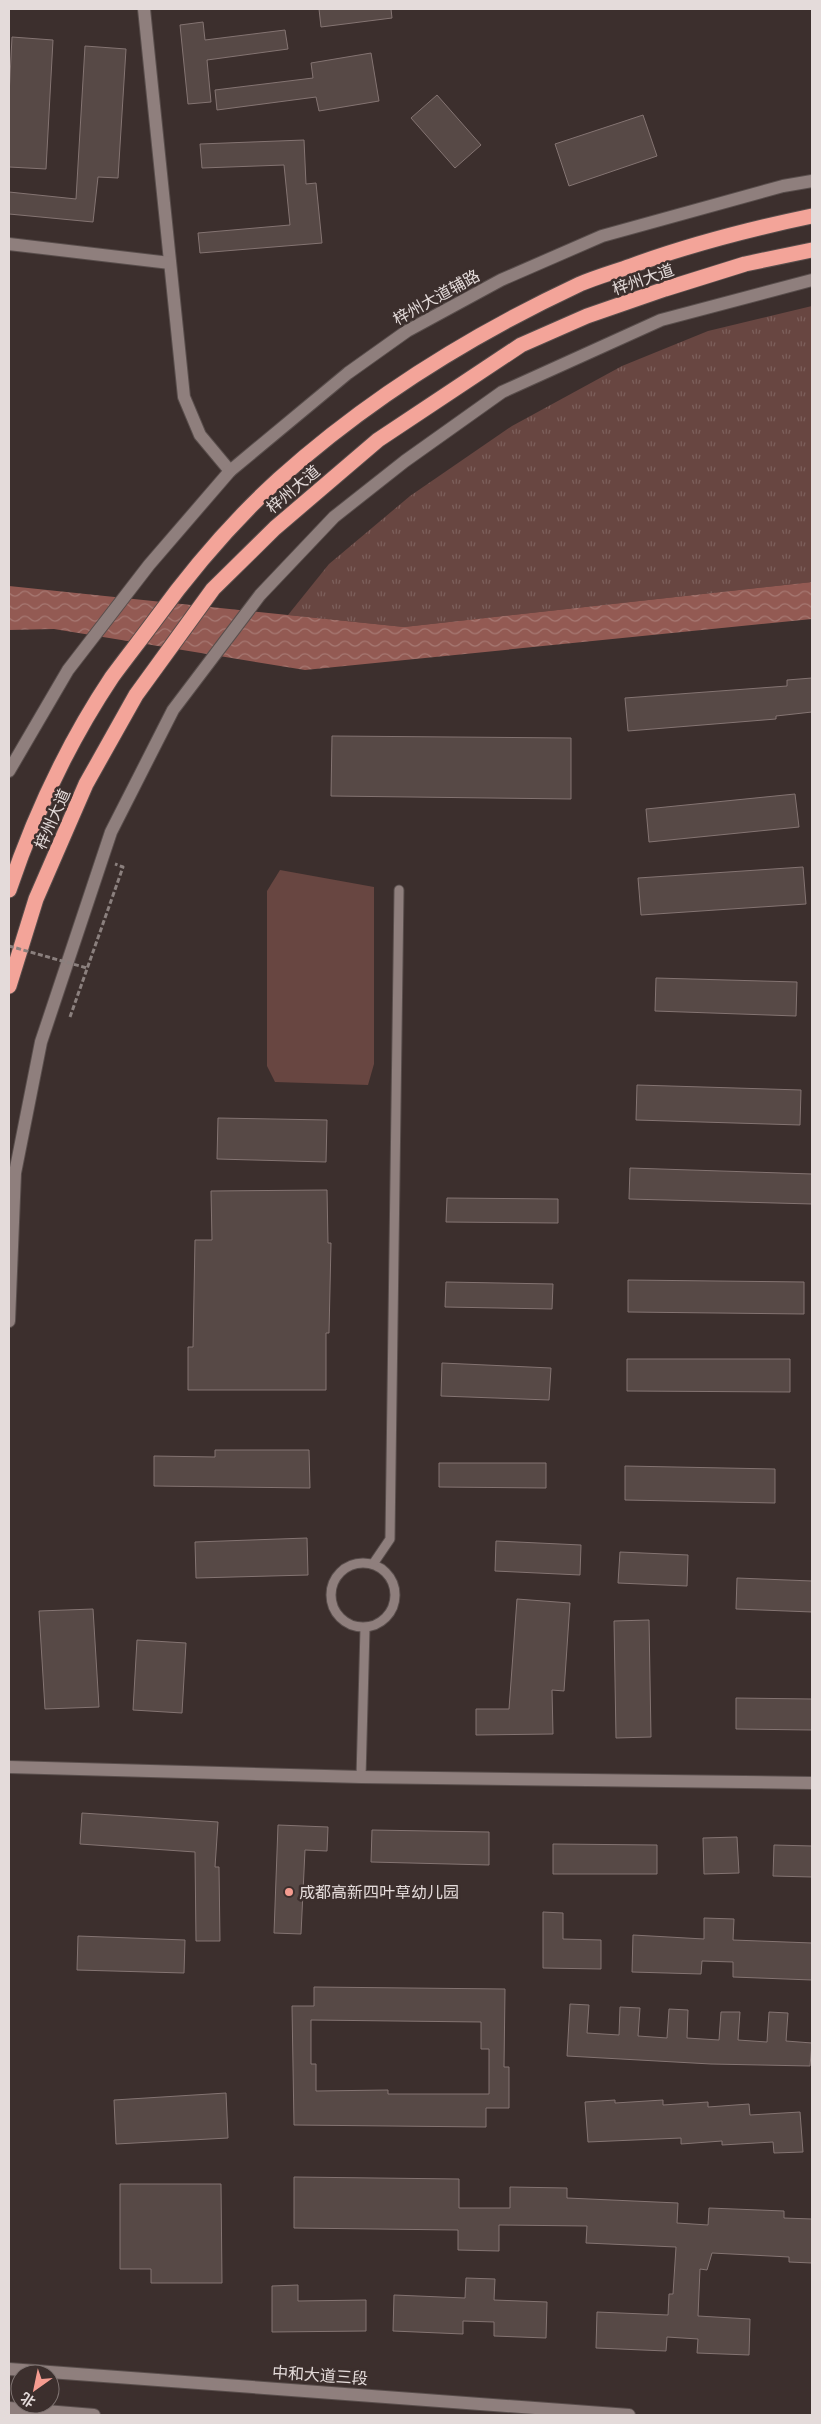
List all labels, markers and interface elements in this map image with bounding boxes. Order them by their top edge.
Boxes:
street label: 梓州大道 [609,259,677,299]
street label: 梓州大道辅路 [389,265,483,329]
street label: 梓州大道 [262,461,324,517]
street label: 梓州大道 [30,786,74,852]
place label: 成都高新四叶草幼儿园 [299,1882,459,1902]
marker: 成都高新四叶草幼儿园 [283,1886,295,1898]
street label: 中和大道三段 [271,2362,369,2388]
north arrow [10,2364,60,2414]
text: 北 [17,2389,39,2411]

